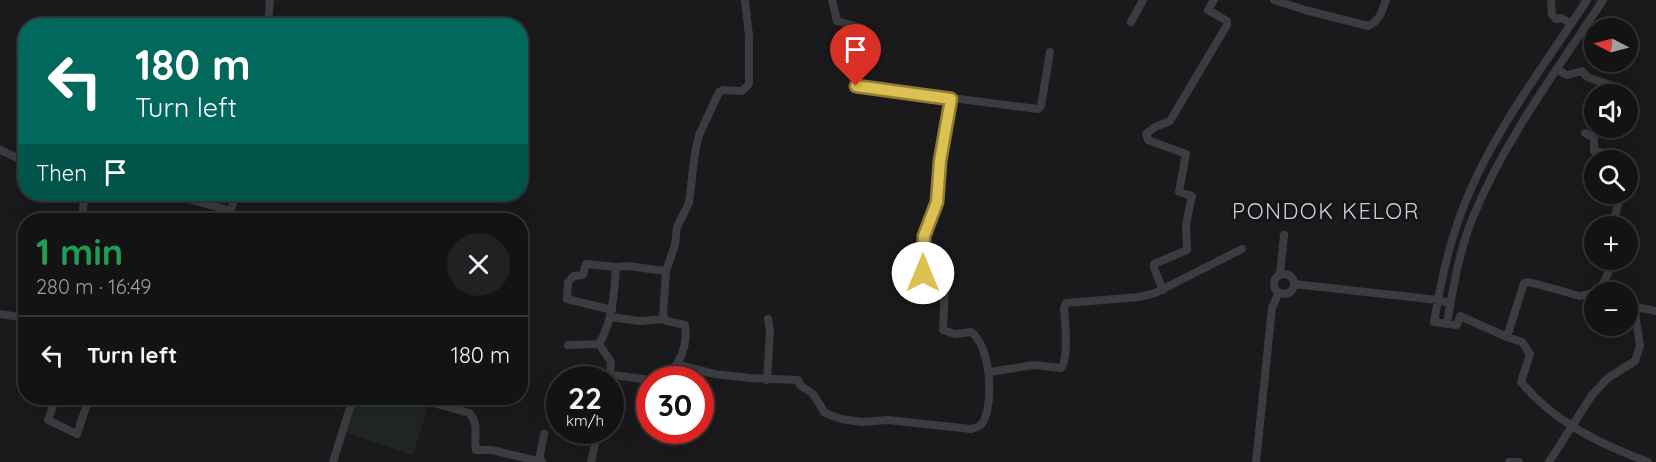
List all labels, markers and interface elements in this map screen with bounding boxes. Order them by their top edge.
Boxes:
north arrow [1584,18,1638,72]
map controls [1584,18,1638,336]
pin [830,24,881,86]
icon: arrive [839,33,872,66]
text: 180 m [135,38,251,91]
icon: left [36,42,114,120]
button: sound [1584,84,1638,138]
text: Turn left [135,90,237,124]
button: search [1584,150,1638,204]
icon: arrive [99,156,132,189]
text: Then [36,159,87,187]
district label: PONDOK KELOR [1232,197,1420,225]
button: + [1584,216,1638,270]
text: 1 min [36,229,123,274]
button: close [447,233,510,296]
position arrow [891,241,955,305]
text: 280 m · 16:49 [36,274,152,299]
button: − [1584,282,1638,336]
icon: left [36,339,69,372]
text: Turn left [87,341,177,369]
text: 180 m [451,341,510,369]
speed limit sign: 30 [636,366,714,444]
text: 22 [568,379,602,417]
text: km/h [566,411,604,430]

